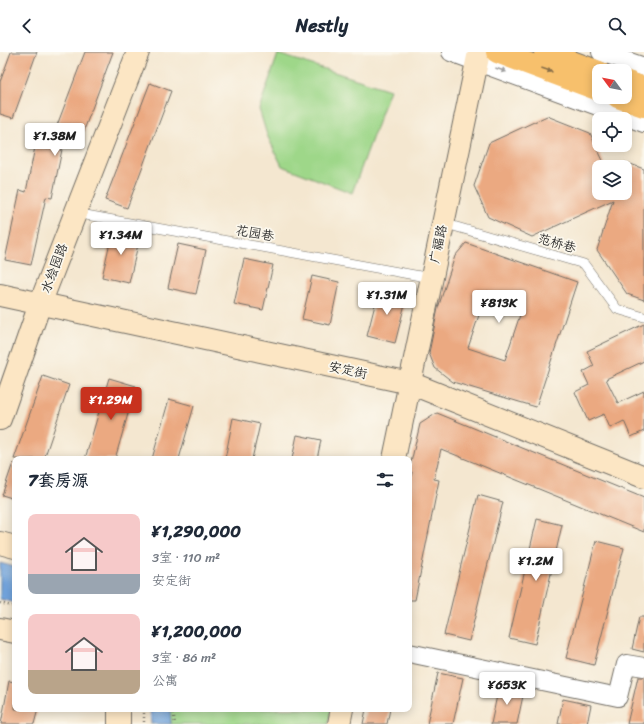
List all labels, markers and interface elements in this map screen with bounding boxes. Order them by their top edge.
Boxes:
text: Nestly [296,10,348,42]
icon: back [16,15,38,37]
icon: search [606,15,628,37]
north arrow [592,64,632,104]
map controls [592,64,632,200]
one-way arrow [495,67,507,73]
one-way arrow [541,68,553,74]
button: locate [592,112,632,152]
pin: ¥1.38M [22,123,88,157]
text: ¥1.38M [34,124,76,147]
button: layers [592,160,632,200]
street label: 花园巷 [234,218,276,248]
pin: ¥1.34M [88,222,154,256]
text: ¥1.34M [100,223,142,246]
street label: 广福路 [423,223,453,265]
street label: 范桥巷 [535,227,579,259]
street label: 水绘园路 [34,240,74,296]
pin: ¥1.31M [354,282,420,316]
text: ¥1.31M [367,283,407,306]
pin: ¥813K [471,290,527,324]
text: ¥813K [481,291,517,314]
street label: 安定街 [327,355,369,385]
pin: ¥1.29M [78,387,144,421]
text: ¥1.29M [90,388,132,411]
text: 7套房源 [28,465,89,495]
icon: filters [374,469,396,491]
text: ¥1,290,000 [152,516,241,546]
icon: home [60,530,108,578]
text: 3室 · 110 m² [152,546,220,569]
pin: ¥1.2M [508,548,564,582]
text: ¥1.2M [519,549,553,572]
text: 安定街 [152,569,191,592]
text: ¥1,200,000 [152,616,241,646]
icon: home [60,630,108,678]
text: 3室 · 86 m² [152,646,216,669]
text: 公寓 [152,669,178,692]
pin: ¥653K [479,672,535,706]
text: ¥653K [488,673,526,696]

